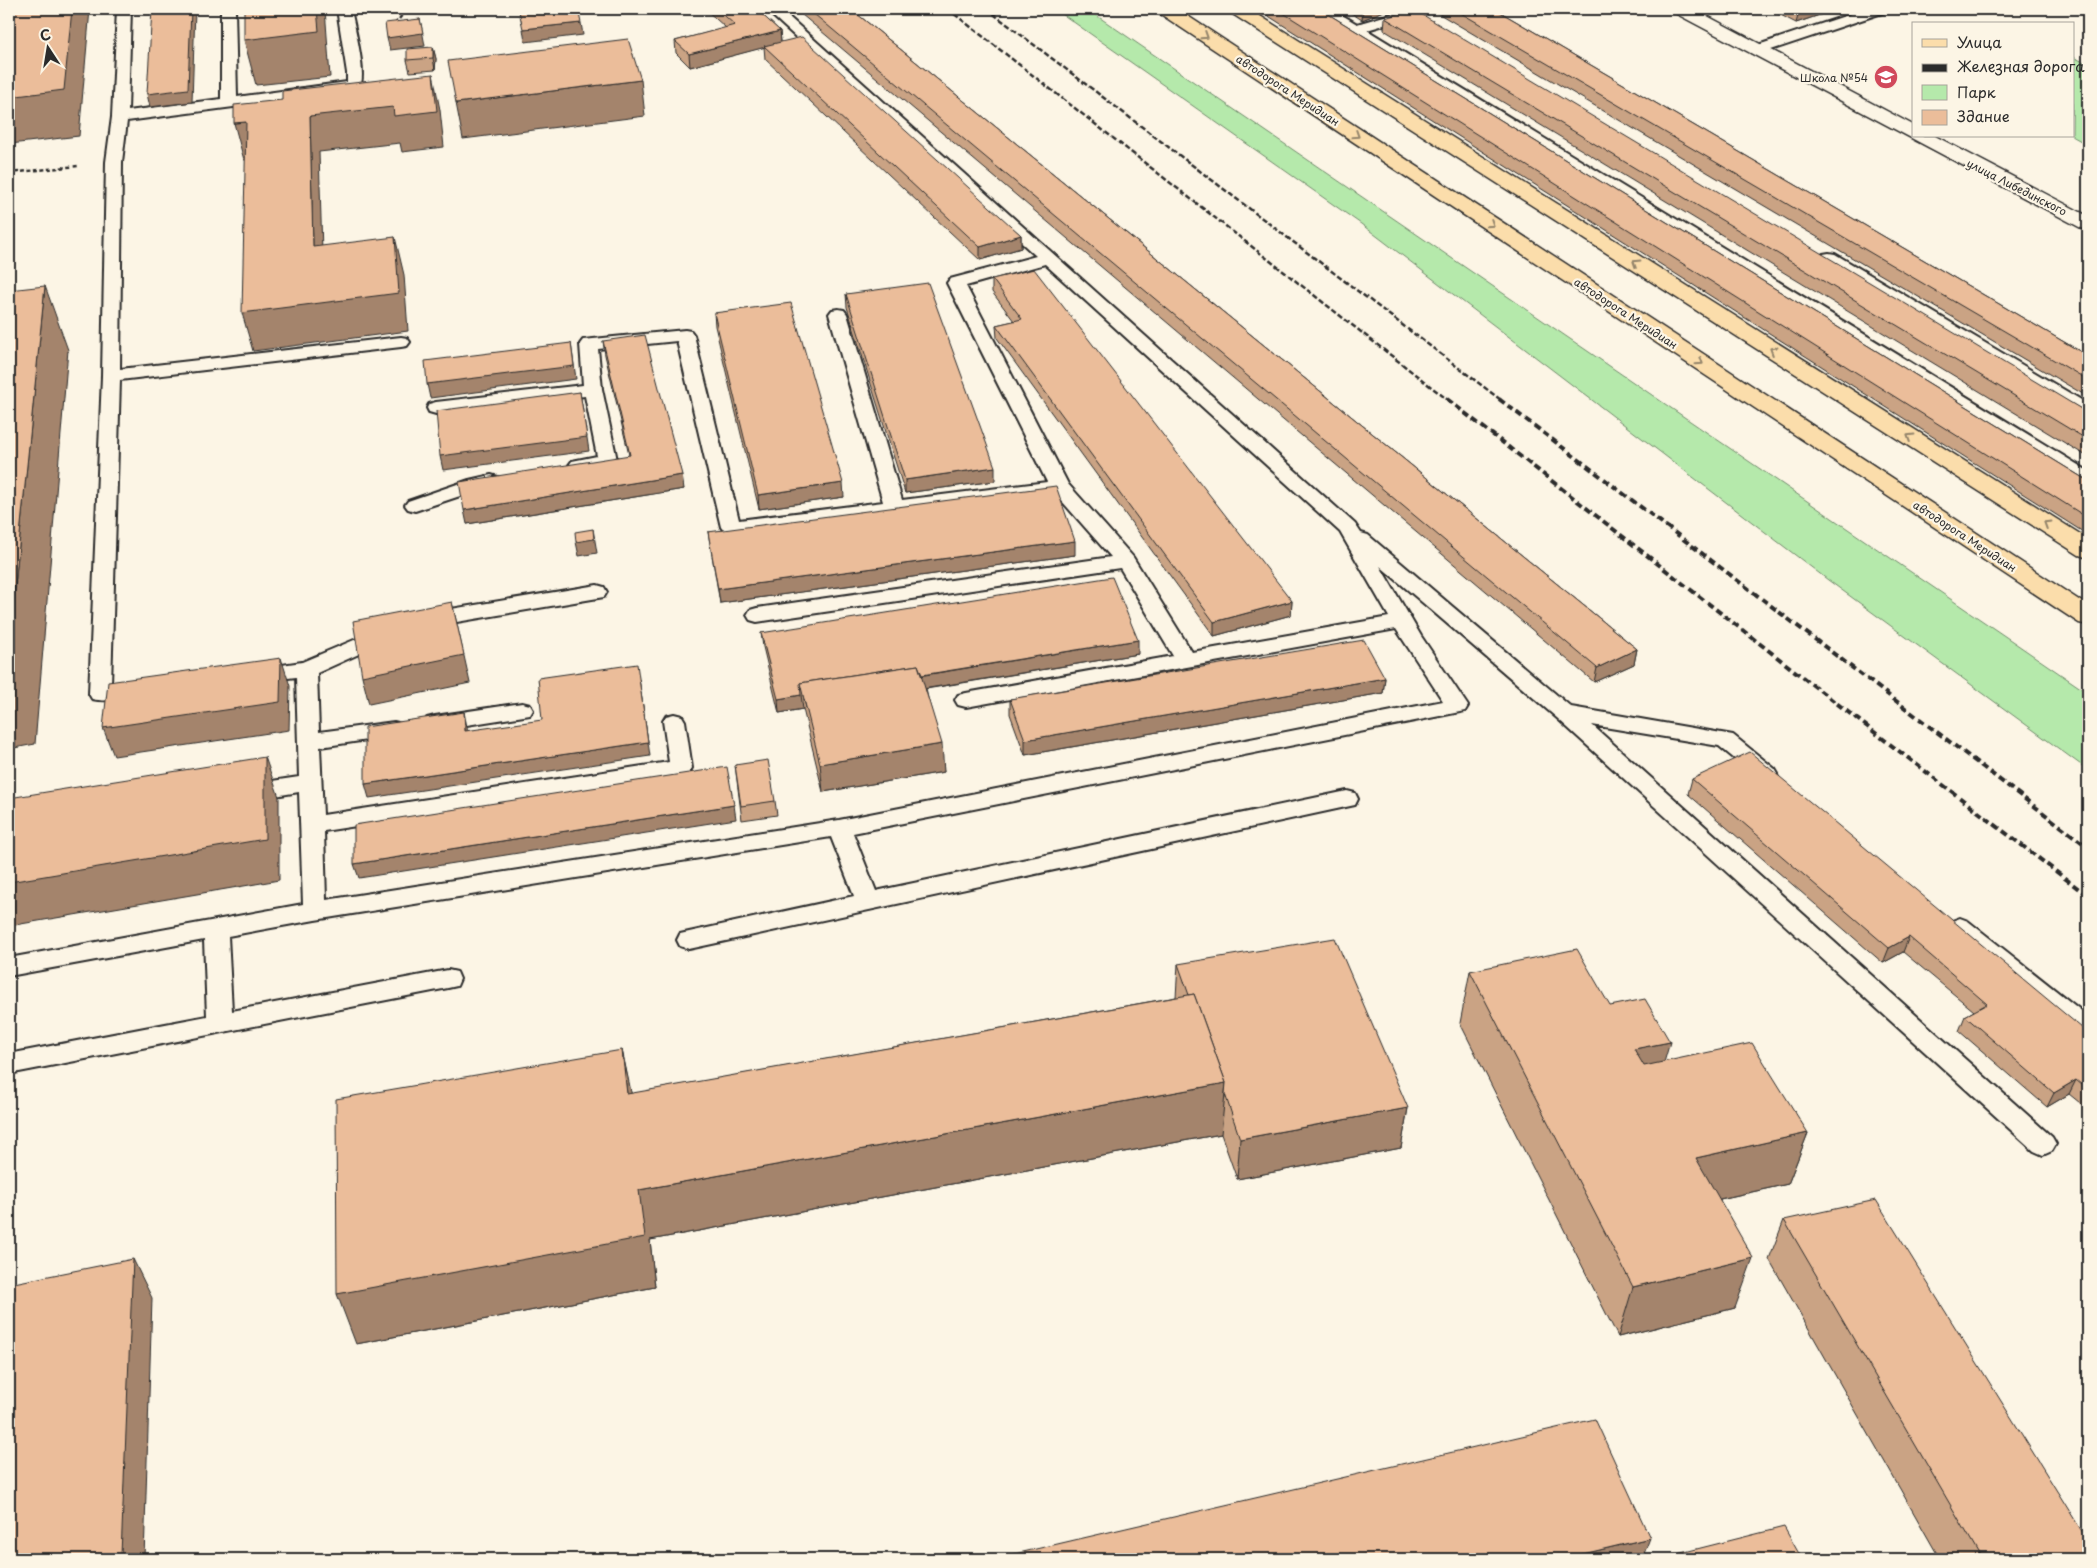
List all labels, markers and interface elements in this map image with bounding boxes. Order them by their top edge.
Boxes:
north arrow [22,22,72,72]
legend [1912,22,2074,138]
text: С [38,23,53,46]
one-way arrow [1200,29,1209,39]
text: Улица [1957,30,2002,53]
street label: автодорога Меридиан [1233,50,1343,130]
text: Железная дорога [1957,54,2085,77]
school or university icon: Школа №54 [1873,64,1899,90]
place label: Школа №54 [1800,69,1868,86]
text: Парк [1957,80,1996,103]
text: Здание [1957,104,2010,127]
one-way arrow [1350,128,1359,138]
street label: улица Либединского [1964,154,2070,220]
one-way arrow [1486,218,1495,227]
one-way arrow [1632,259,1641,269]
street label: автодорога Меридиан [1571,273,1681,353]
one-way arrow [1769,346,1778,356]
one-way arrow [1695,355,1704,365]
one-way arrow [1906,434,1916,443]
street label: автодорога Меридиан [1910,496,2020,576]
one-way arrow [2043,521,2053,530]

